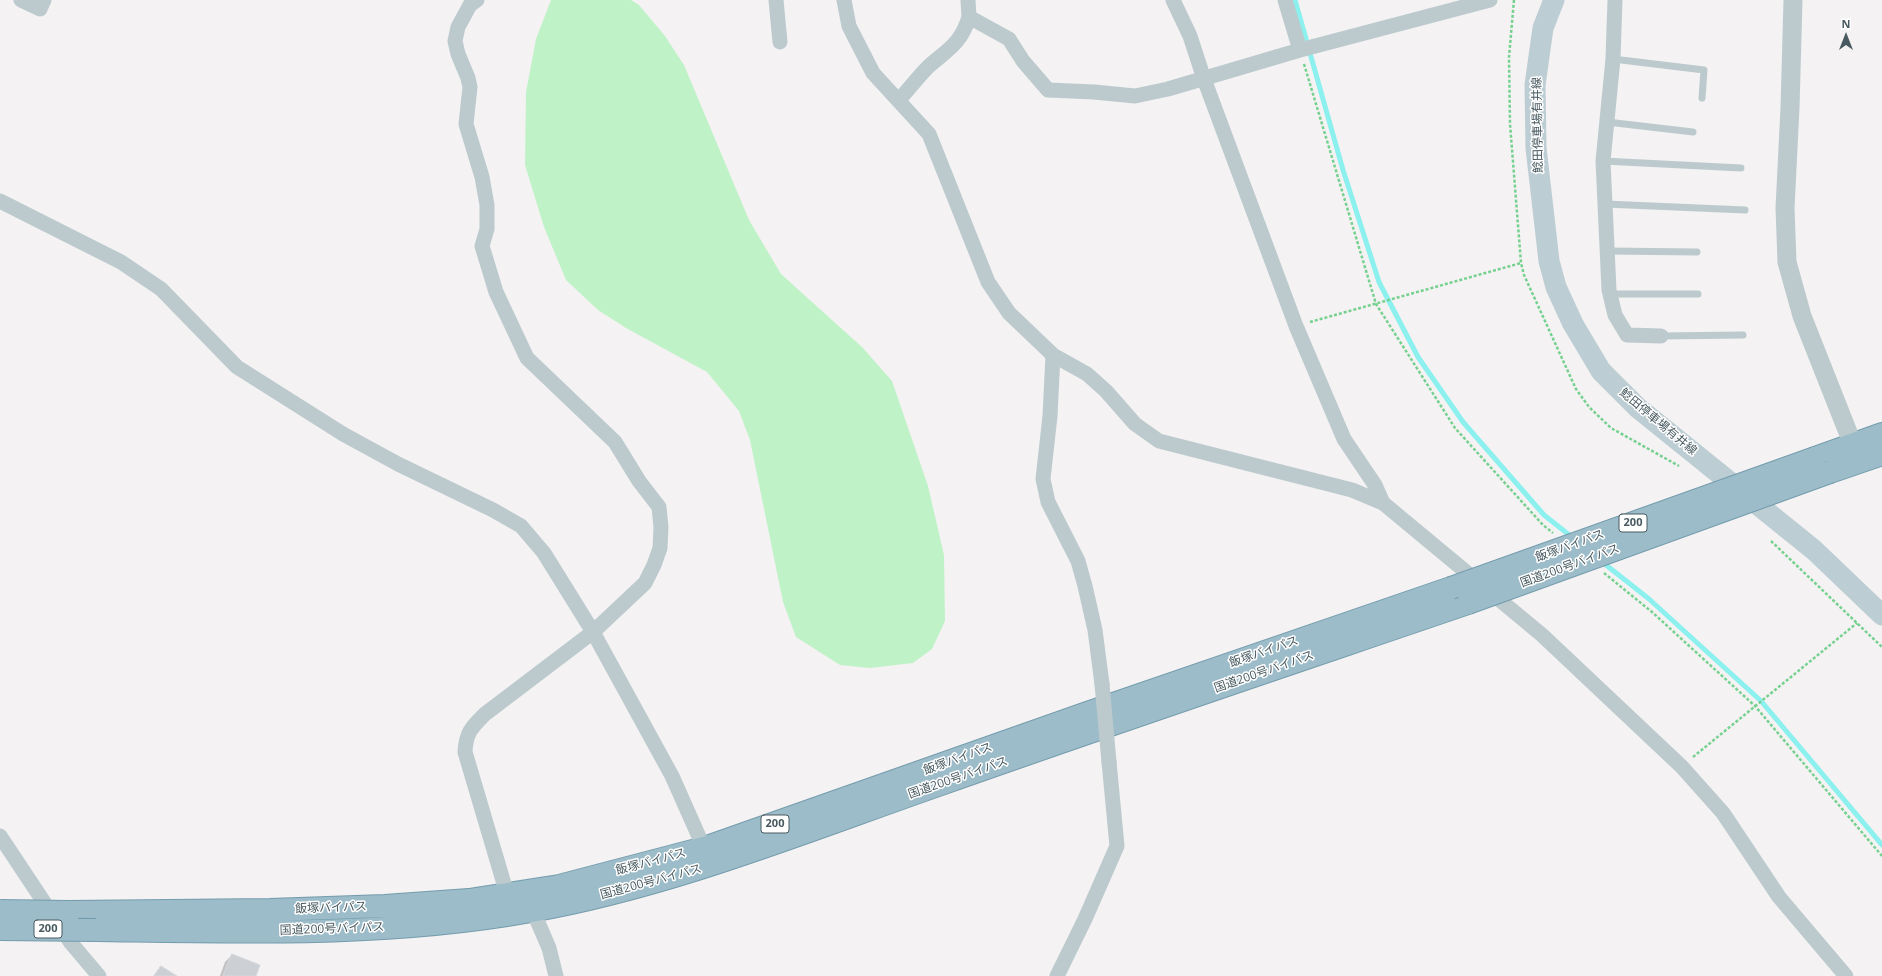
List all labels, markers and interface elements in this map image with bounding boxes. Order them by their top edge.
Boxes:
north arrow [1826,16,1866,56]
text: N [1842,16,1850,31]
street label: 鯰田停車場有井線 [1530,77,1546,173]
street label: 鯰田停車場有井線 [1617,386,1699,458]
road number: 200 [1619,514,1647,532]
street label: 飯塚バイパス [1534,527,1606,565]
street label: 国道200号バイパス [1518,541,1622,591]
street label: 飯塚バイパス [1228,633,1300,671]
street label: 国道200号バイパス [1212,648,1316,696]
street label: 飯塚バイパス [922,740,994,778]
street label: 国道200号バイパス [906,754,1010,802]
road number: 200 [761,815,789,833]
street label: 飯塚バイパス [614,846,688,878]
street label: 国道200号バイパス [599,862,703,902]
street label: 飯塚バイパス [295,900,367,916]
road number: 200 [34,920,62,938]
street label: 国道200号バイパス [279,920,385,938]

